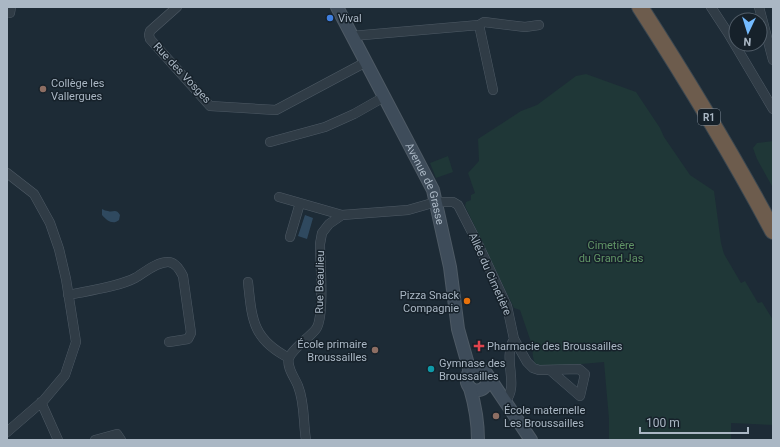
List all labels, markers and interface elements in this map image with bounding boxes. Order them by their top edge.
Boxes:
place label: Vival [338,12,362,25]
north arrow [728,12,768,52]
marker: Vival [325,13,335,23]
text: N [743,35,752,48]
street label: Rue des Vosges [151,40,214,106]
place label: Collège les Vallergues [51,77,105,103]
marker: Collège les Vallergues [38,84,48,94]
road number: R1 [698,109,720,125]
street label: Avenue de Grasse [403,140,447,226]
street label: Allée du Cimetière [466,231,514,317]
park label: Cimetière du Grand Jas [579,239,644,265]
street label: Rue Beaulieu [313,250,327,314]
place label: Pizza Snack Compagnie [400,289,459,315]
marker: Pizza Snack Compagnie [462,296,472,306]
place label: École primaire Broussailles [297,338,367,364]
place label: Pharmacie des Broussailles [487,340,623,353]
marker: Pharmacie des Broussailles [474,341,484,351]
marker: École primaire Broussailles [370,345,380,355]
place label: Gymnase des Broussailles [439,357,506,383]
marker: Gymnase des Broussailles [426,364,436,374]
place label: École maternelle Les Broussailles [504,404,585,430]
scale bar [640,409,748,435]
marker: École maternelle Les Broussailles [491,411,501,421]
text: 100 m [646,416,680,430]

